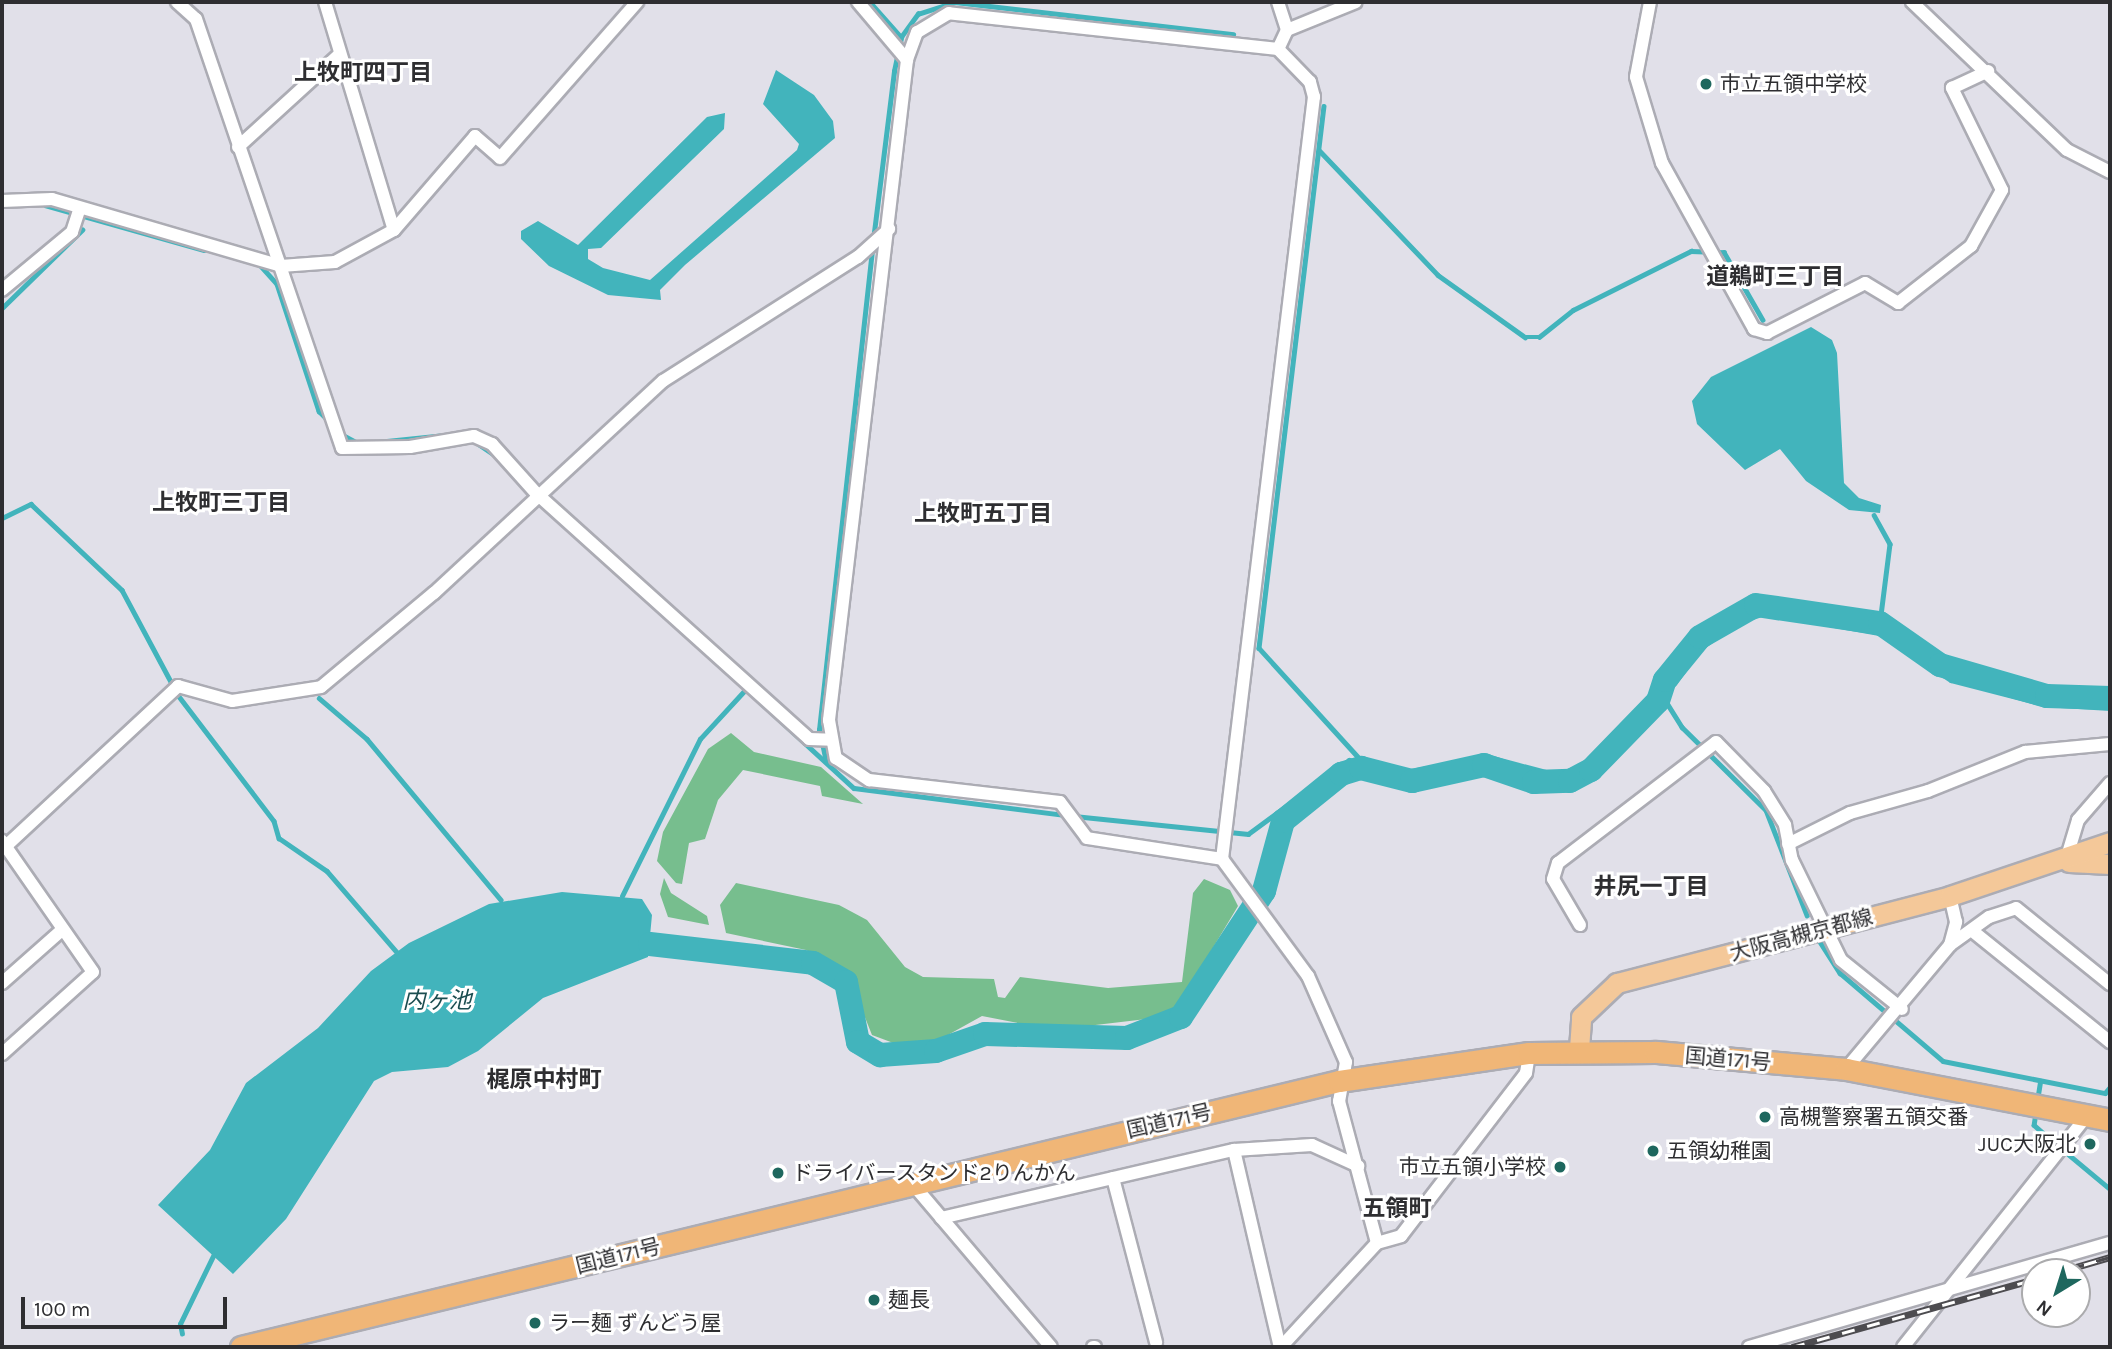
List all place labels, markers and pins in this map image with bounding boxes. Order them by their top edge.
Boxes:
place label: 市立五領中学校 [1720,71,1867,97]
marker: 市立五領中学校 [1698,76,1714,92]
place label: 高槻警察署五領交番 [1779,1104,1968,1130]
marker: 高槻警察署五領交番 [1757,1109,1773,1125]
place label: JUC大阪北 [1978,1131,2076,1157]
marker: JUC大阪北 [2082,1136,2098,1152]
place label: 五領幼稚園 [1667,1138,1772,1164]
marker: 五領幼稚園 [1645,1143,1661,1159]
place label: 市立五領小学校 [1399,1154,1546,1180]
marker: 市立五領小学校 [1552,1159,1568,1175]
place label: ドライバースタンド2りんかん [792,1160,1077,1186]
marker: ドライバースタンド2りんかん [770,1165,786,1181]
place label: 麺長 [888,1287,930,1313]
marker: 麺長 [866,1292,882,1308]
place label: ラー麺 ずんどう屋 [549,1310,722,1336]
marker: ラー麺 ずんどう屋 [527,1315,543,1331]

